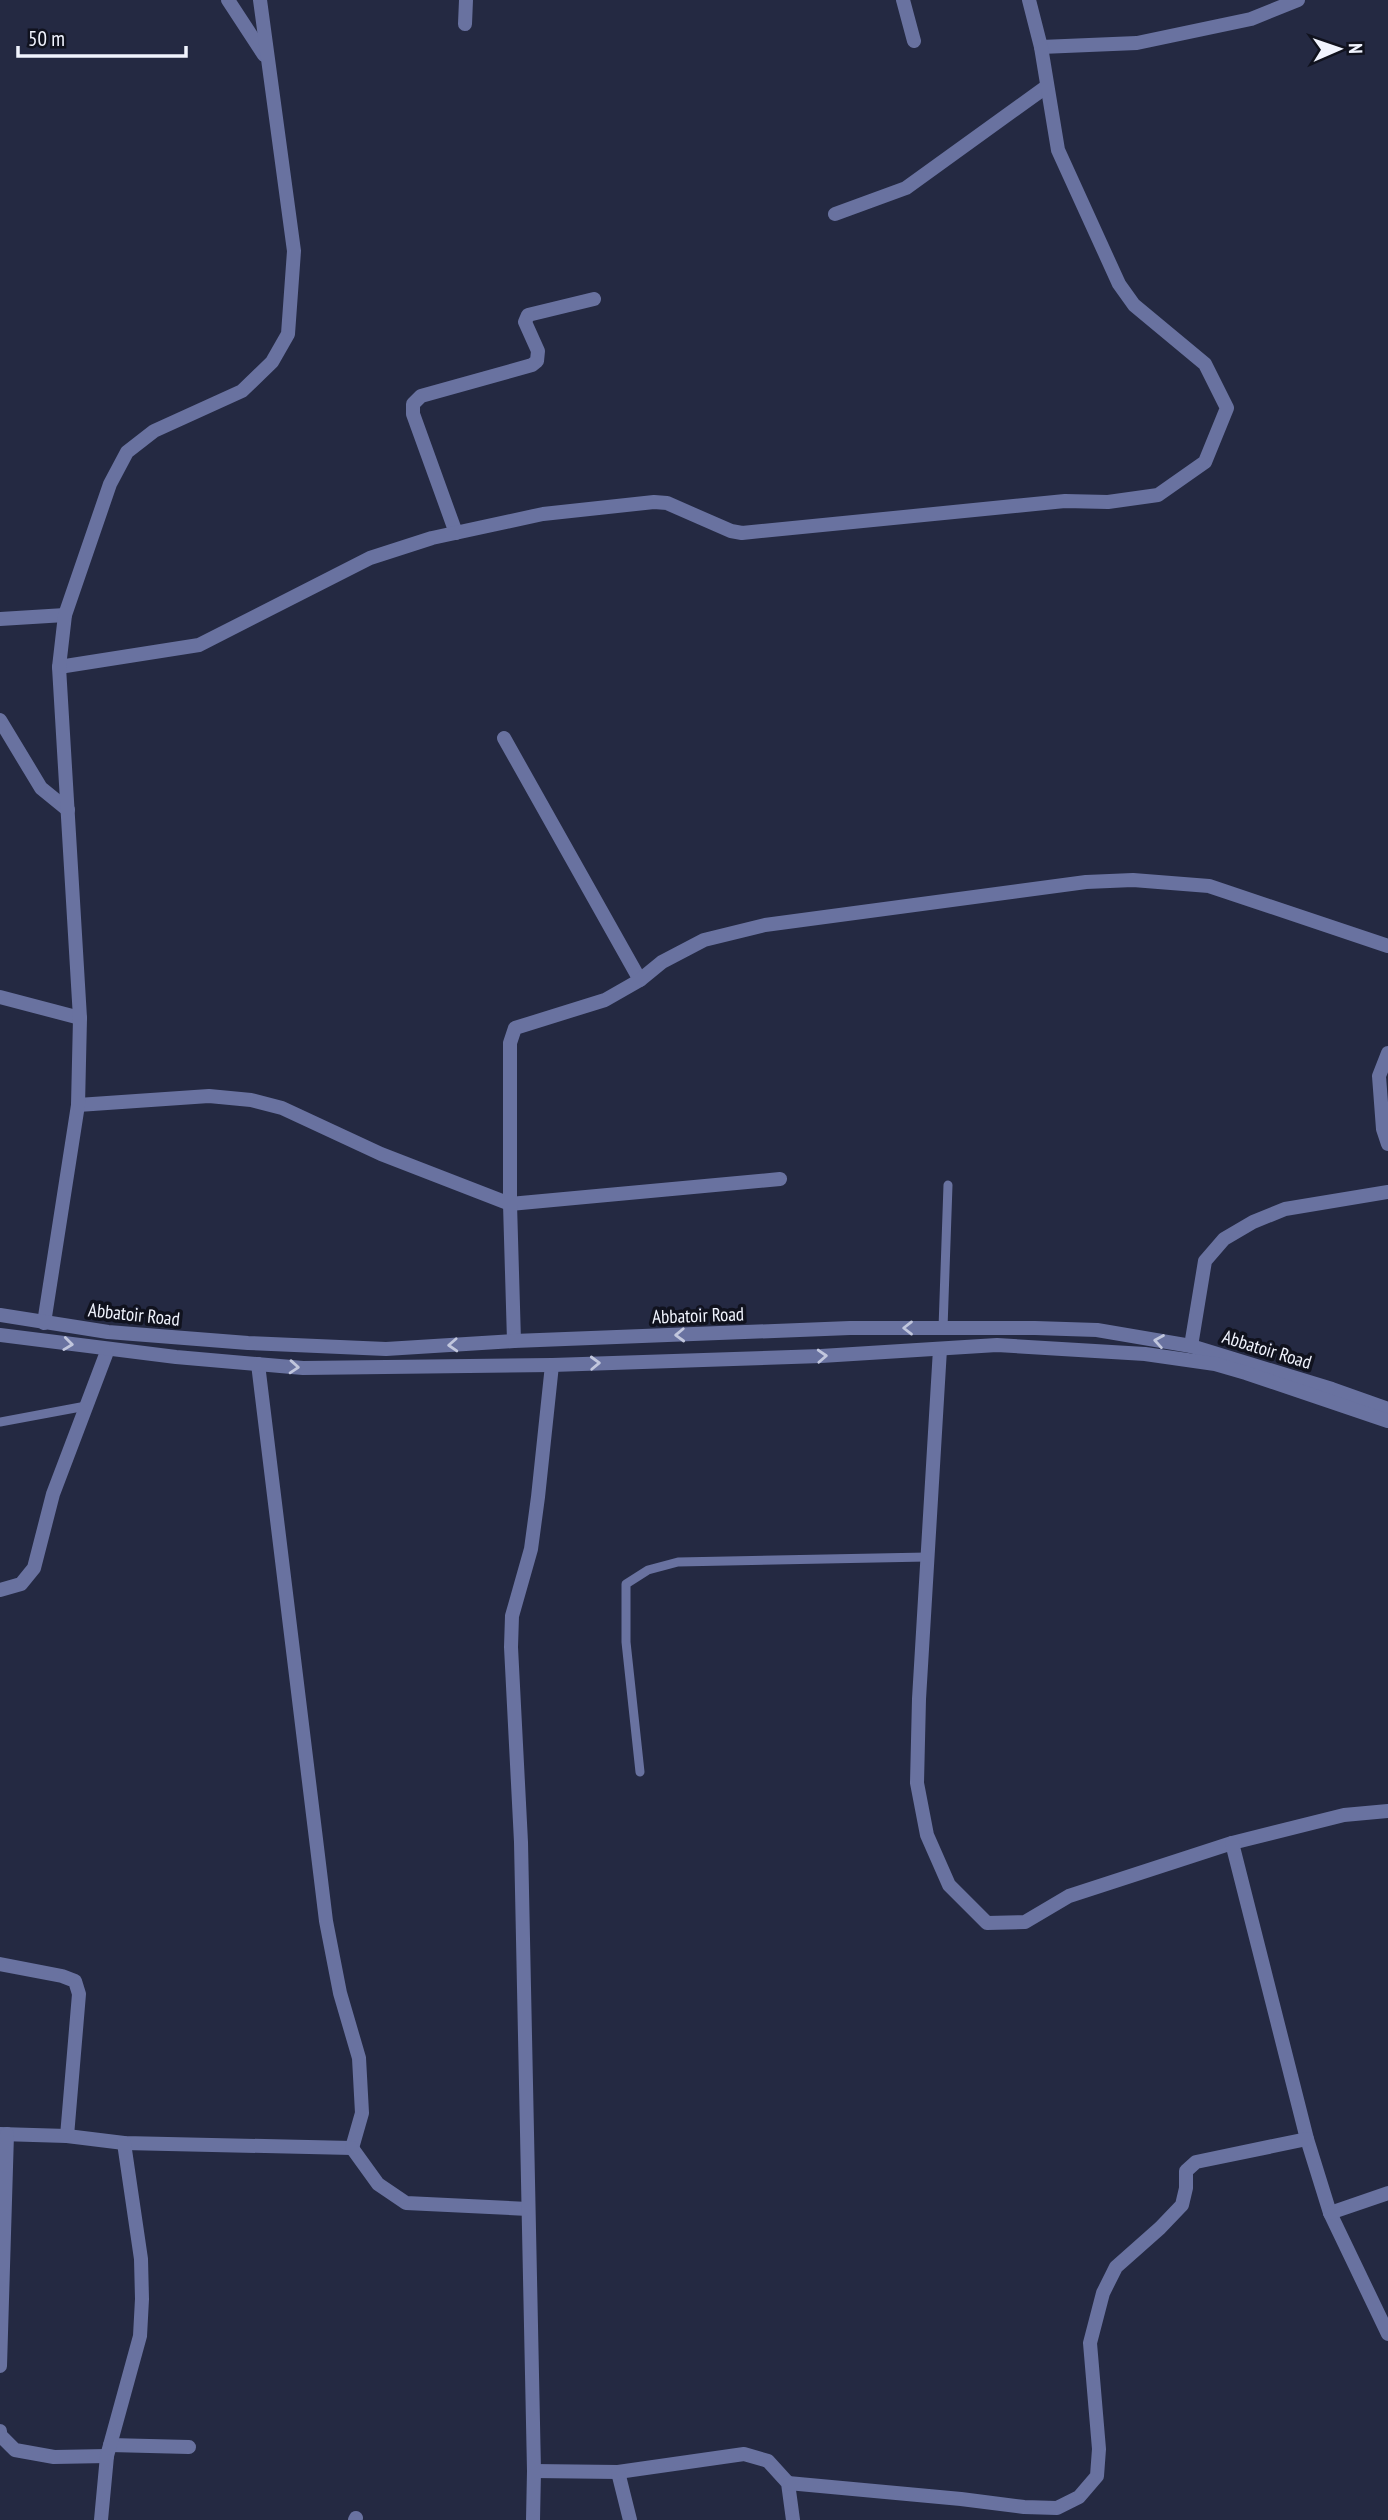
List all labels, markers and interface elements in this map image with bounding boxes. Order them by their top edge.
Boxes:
scale bar [18,14,186,58]
north arrow [1304,14,1374,84]
text: 50 m [28,25,65,52]
text: N [1344,43,1368,54]
street label: Abbatoir Road [87,1297,181,1331]
street label: Abbatoir Road [652,1301,744,1329]
one-way arrow [902,1320,912,1336]
street label: Abbatoir Road [1219,1324,1315,1374]
one-way arrow [674,1327,685,1342]
one-way arrow [1153,1334,1165,1349]
one-way arrow [62,1337,74,1352]
one-way arrow [447,1337,458,1352]
one-way arrow [817,1348,828,1363]
one-way arrow [590,1356,601,1371]
one-way arrow [289,1359,300,1374]

